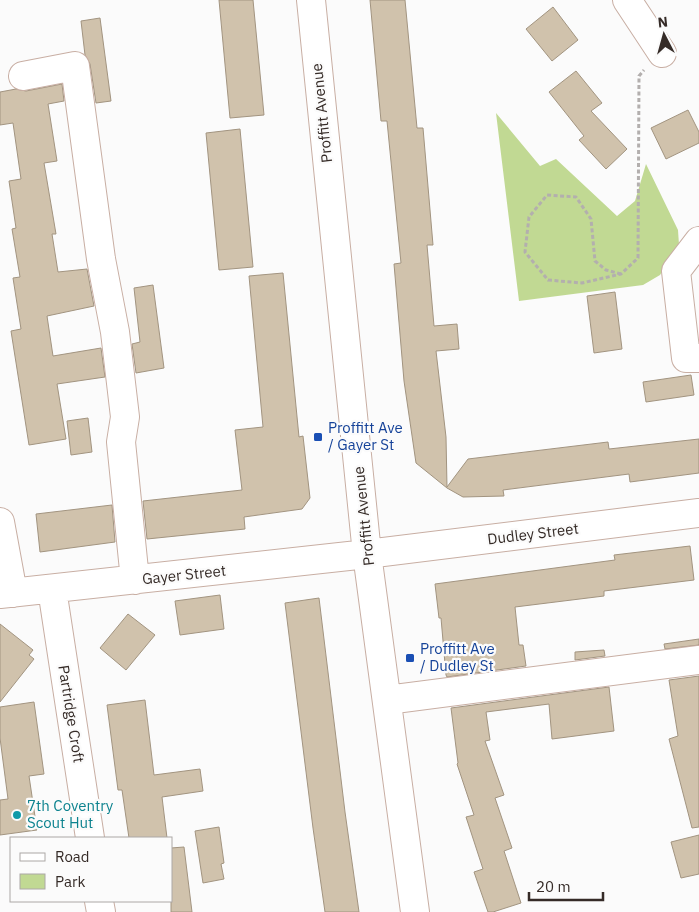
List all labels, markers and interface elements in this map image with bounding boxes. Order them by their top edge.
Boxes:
north arrow [639,10,689,60]
text: N [657,13,669,32]
street label: Proffitt Avenue [307,62,336,164]
place label: Proffitt Ave / Gayer St [328,418,403,454]
marker: Proffitt Ave / Gayer St [312,431,324,443]
street label: Proffitt Avenue [349,465,378,567]
street label: Dudley Street [486,518,580,549]
street label: Gayer Street [141,561,227,588]
place label: Proffitt Ave / Dudley St [420,639,495,675]
marker: Proffitt Ave / Dudley St [404,652,416,664]
street label: Partridge Croft [54,664,89,764]
place label: 7th Coventry Scout Hut [27,796,114,832]
marker: 7th Coventry Scout Hut [11,809,23,821]
legend [10,837,172,902]
text: Road [55,847,90,866]
scale bar [529,870,603,902]
text: Park [55,872,85,891]
text: 20 m [536,877,571,896]

